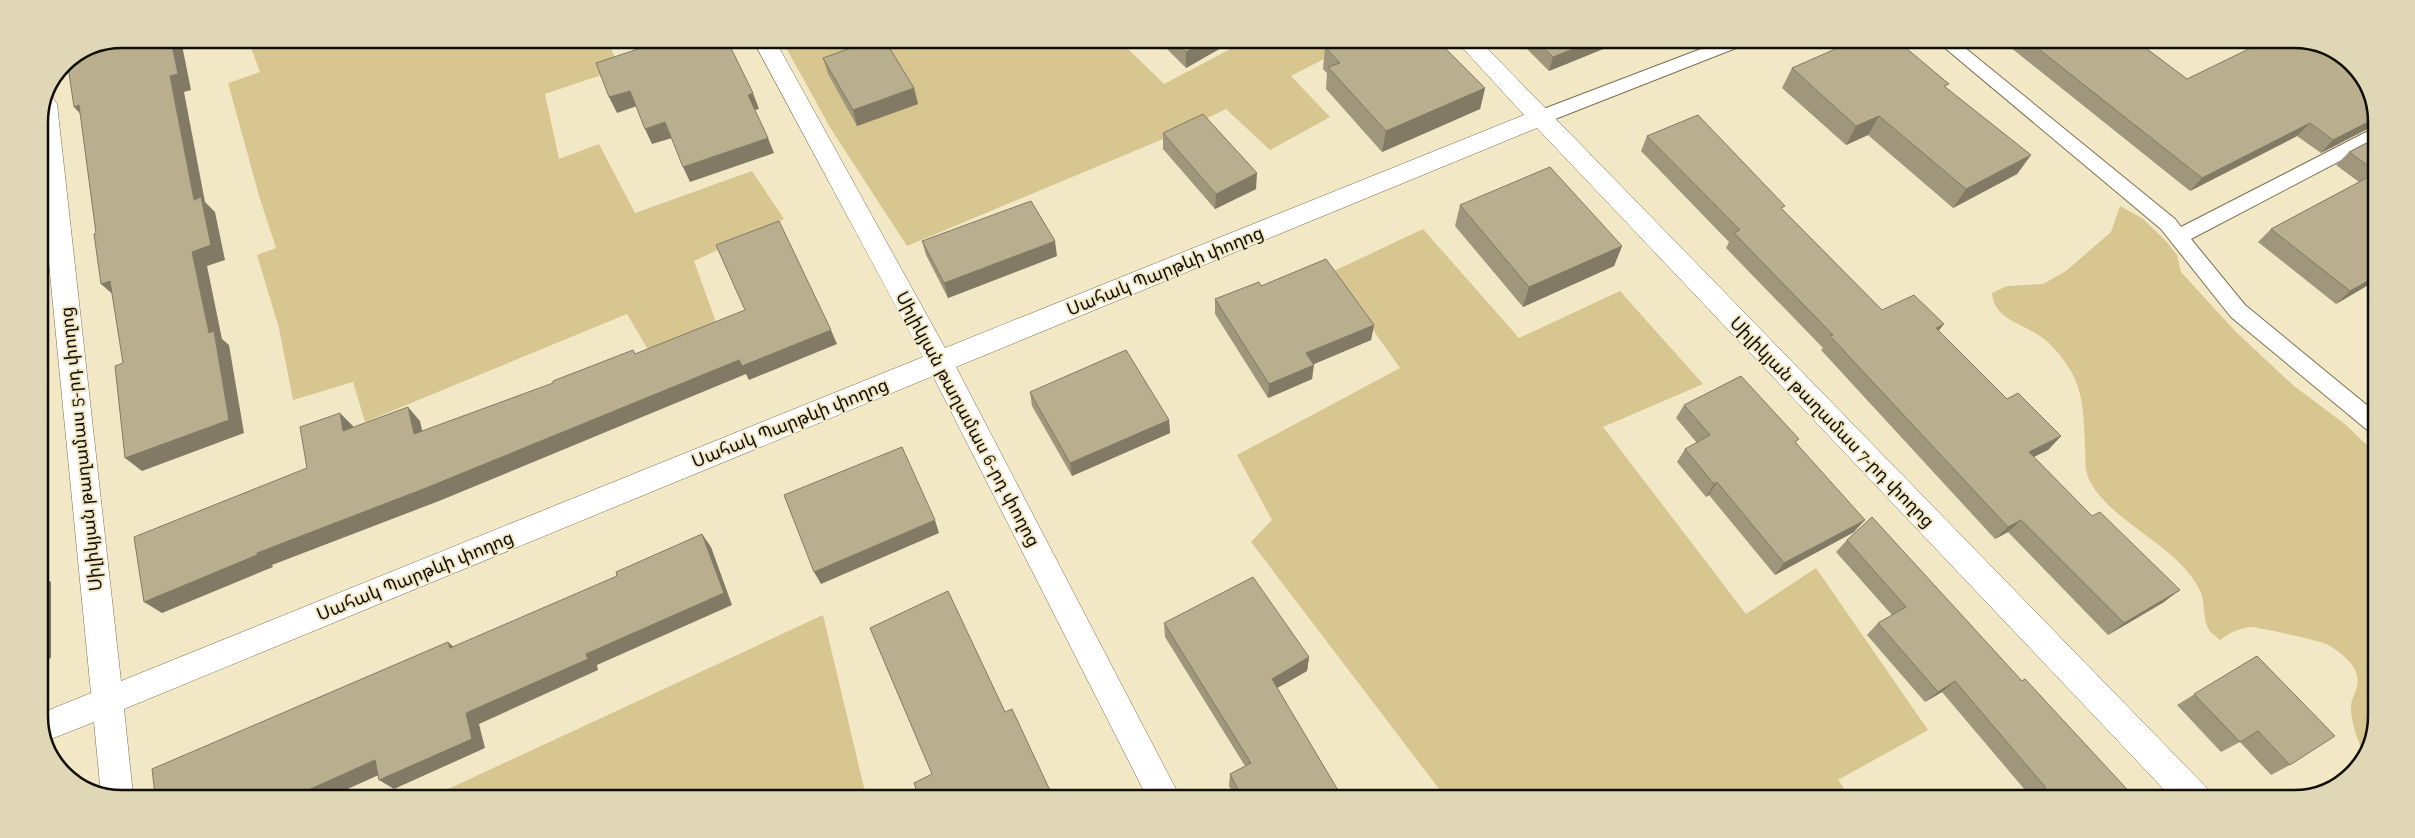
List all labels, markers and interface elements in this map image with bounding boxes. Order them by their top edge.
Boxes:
street label: Սահակ Պարթևի փողոց [1063,221,1267,321]
street label: Սիլիկյան թաղամաս 6-րդ փողոց [891,287,1045,551]
street label: Սիլիկյան թաղամաս 5-րդ փողոց [55,306,107,592]
street label: Սիլիկյան թաղամաս 7-րդ փողոց [1725,312,1939,532]
street label: Սահակ Պարթևի փողոց [688,373,892,473]
street label: Սահակ Պարթևի փողոց [313,526,517,626]

